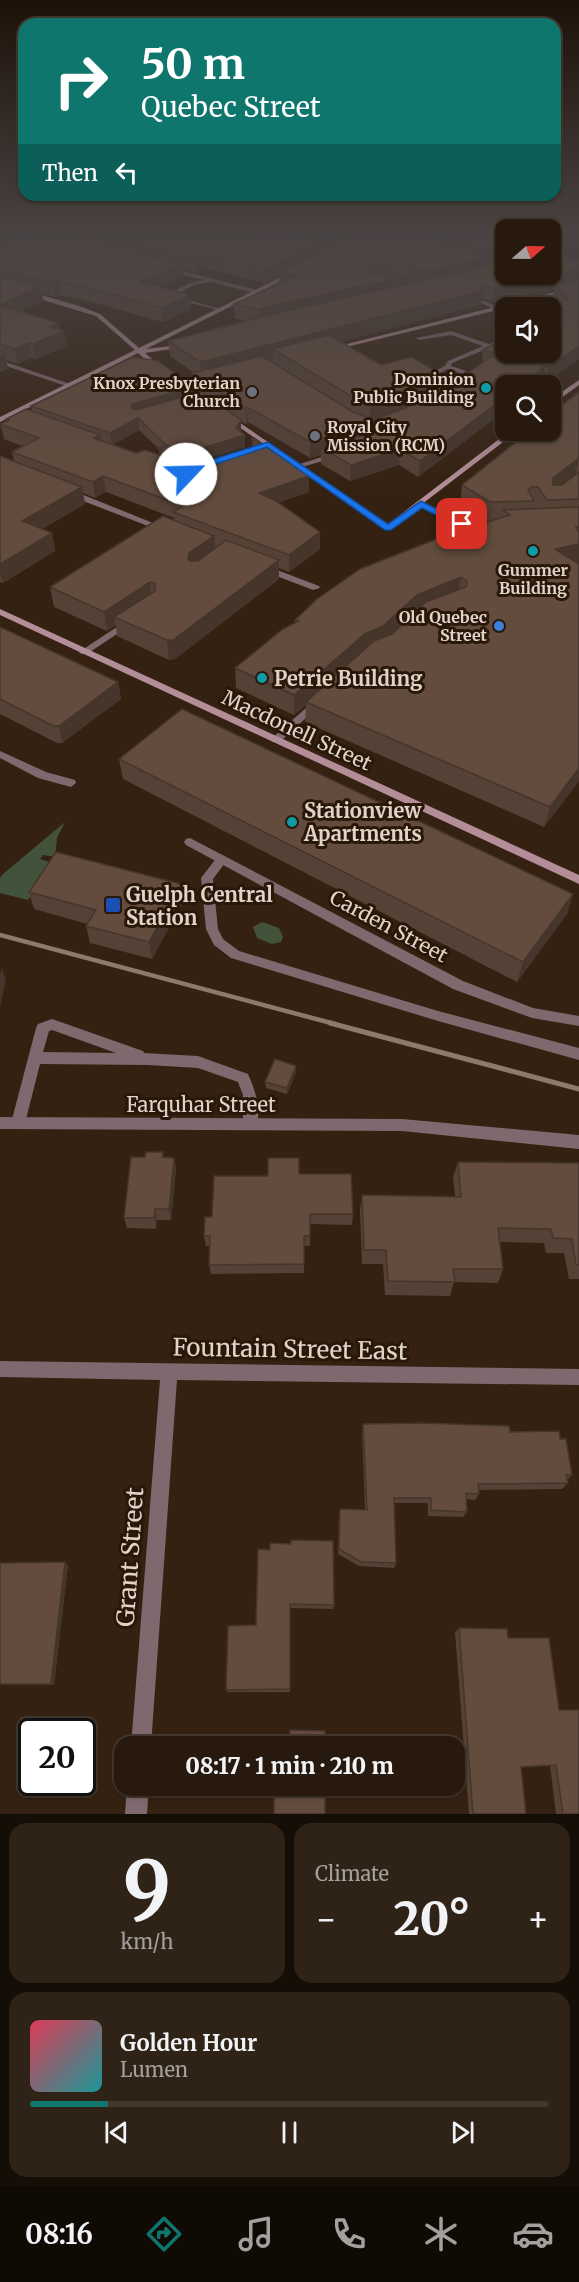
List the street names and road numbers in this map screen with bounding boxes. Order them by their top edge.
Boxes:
street label: Macdonell Street [218,684,376,776]
street label: Carden Street [326,884,452,968]
street label: Farquhar Street [126,1092,276,1117]
street label: Fountain Street East [172,1331,408,1367]
street label: Grant Street [110,1486,150,1628]

